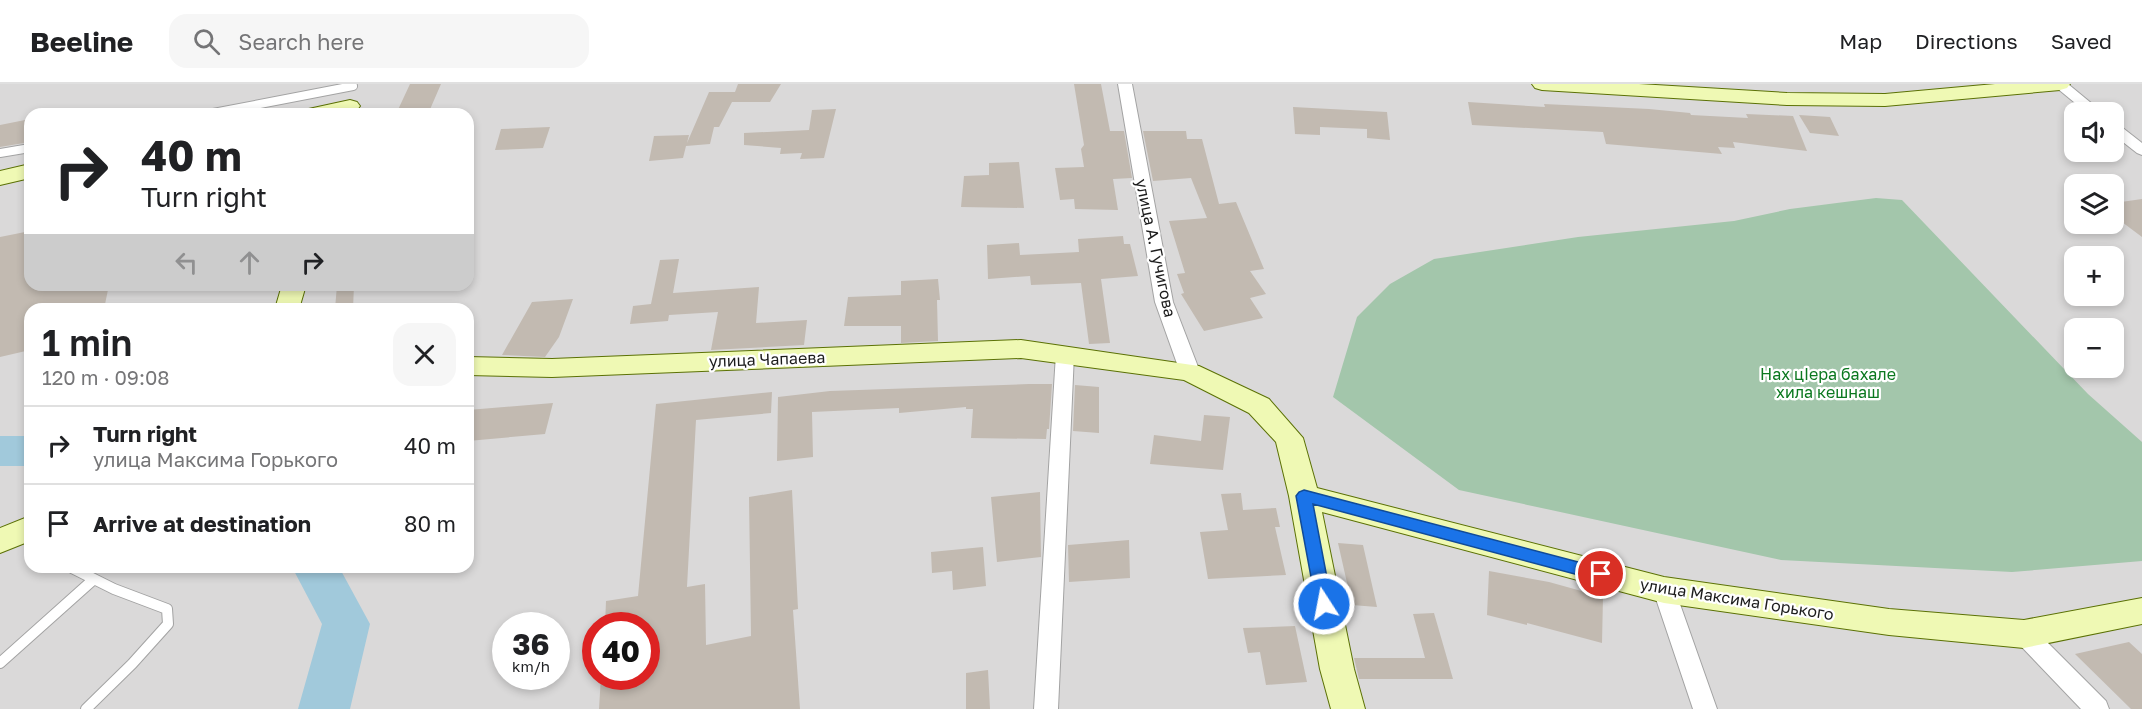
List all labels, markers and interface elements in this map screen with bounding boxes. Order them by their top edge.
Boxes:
search box [169,14,589,68]
text: Beeline [30,25,133,58]
icon: search [190,25,223,58]
text: Search here [238,28,364,55]
text: Map [1839,28,1882,54]
text: Directions [1915,28,2018,54]
text: Saved [2051,28,2112,54]
map controls [2064,102,2124,378]
button: sound [2064,102,2124,162]
text: 40 m [141,130,242,180]
icon: right [42,132,120,210]
button: layers [2064,174,2124,234]
street label: улица А. Гучигова [1132,177,1180,319]
text: Turn right [141,181,267,213]
icon: left [170,246,203,279]
icon: ahead [233,246,266,279]
icon: right [296,246,329,279]
button: + [2064,246,2124,306]
button: − [2064,318,2124,378]
text: 1 min [42,321,132,364]
button: close [393,323,456,386]
street label: улица Чапаева [708,347,826,371]
park label: Нах цIера бахале хила кешнаш [1760,364,1896,402]
text: 120 m · 09:08 [42,365,170,389]
text: Turn right [93,420,197,447]
icon: right [42,429,75,462]
text: 40 m [404,432,456,459]
text: улица Максима Горького [93,447,338,471]
icon: arrive [42,507,75,540]
text: Arrive at destination [93,510,311,537]
text: 80 m [404,510,456,537]
pin [1575,548,1626,599]
icon: arrive [1584,557,1617,590]
position arrow [1292,572,1356,636]
street label: улица Максима Горького [1639,574,1835,624]
speed limit sign: 40 [582,612,660,690]
text: 36 [512,626,550,662]
text: km/h [512,657,550,675]

